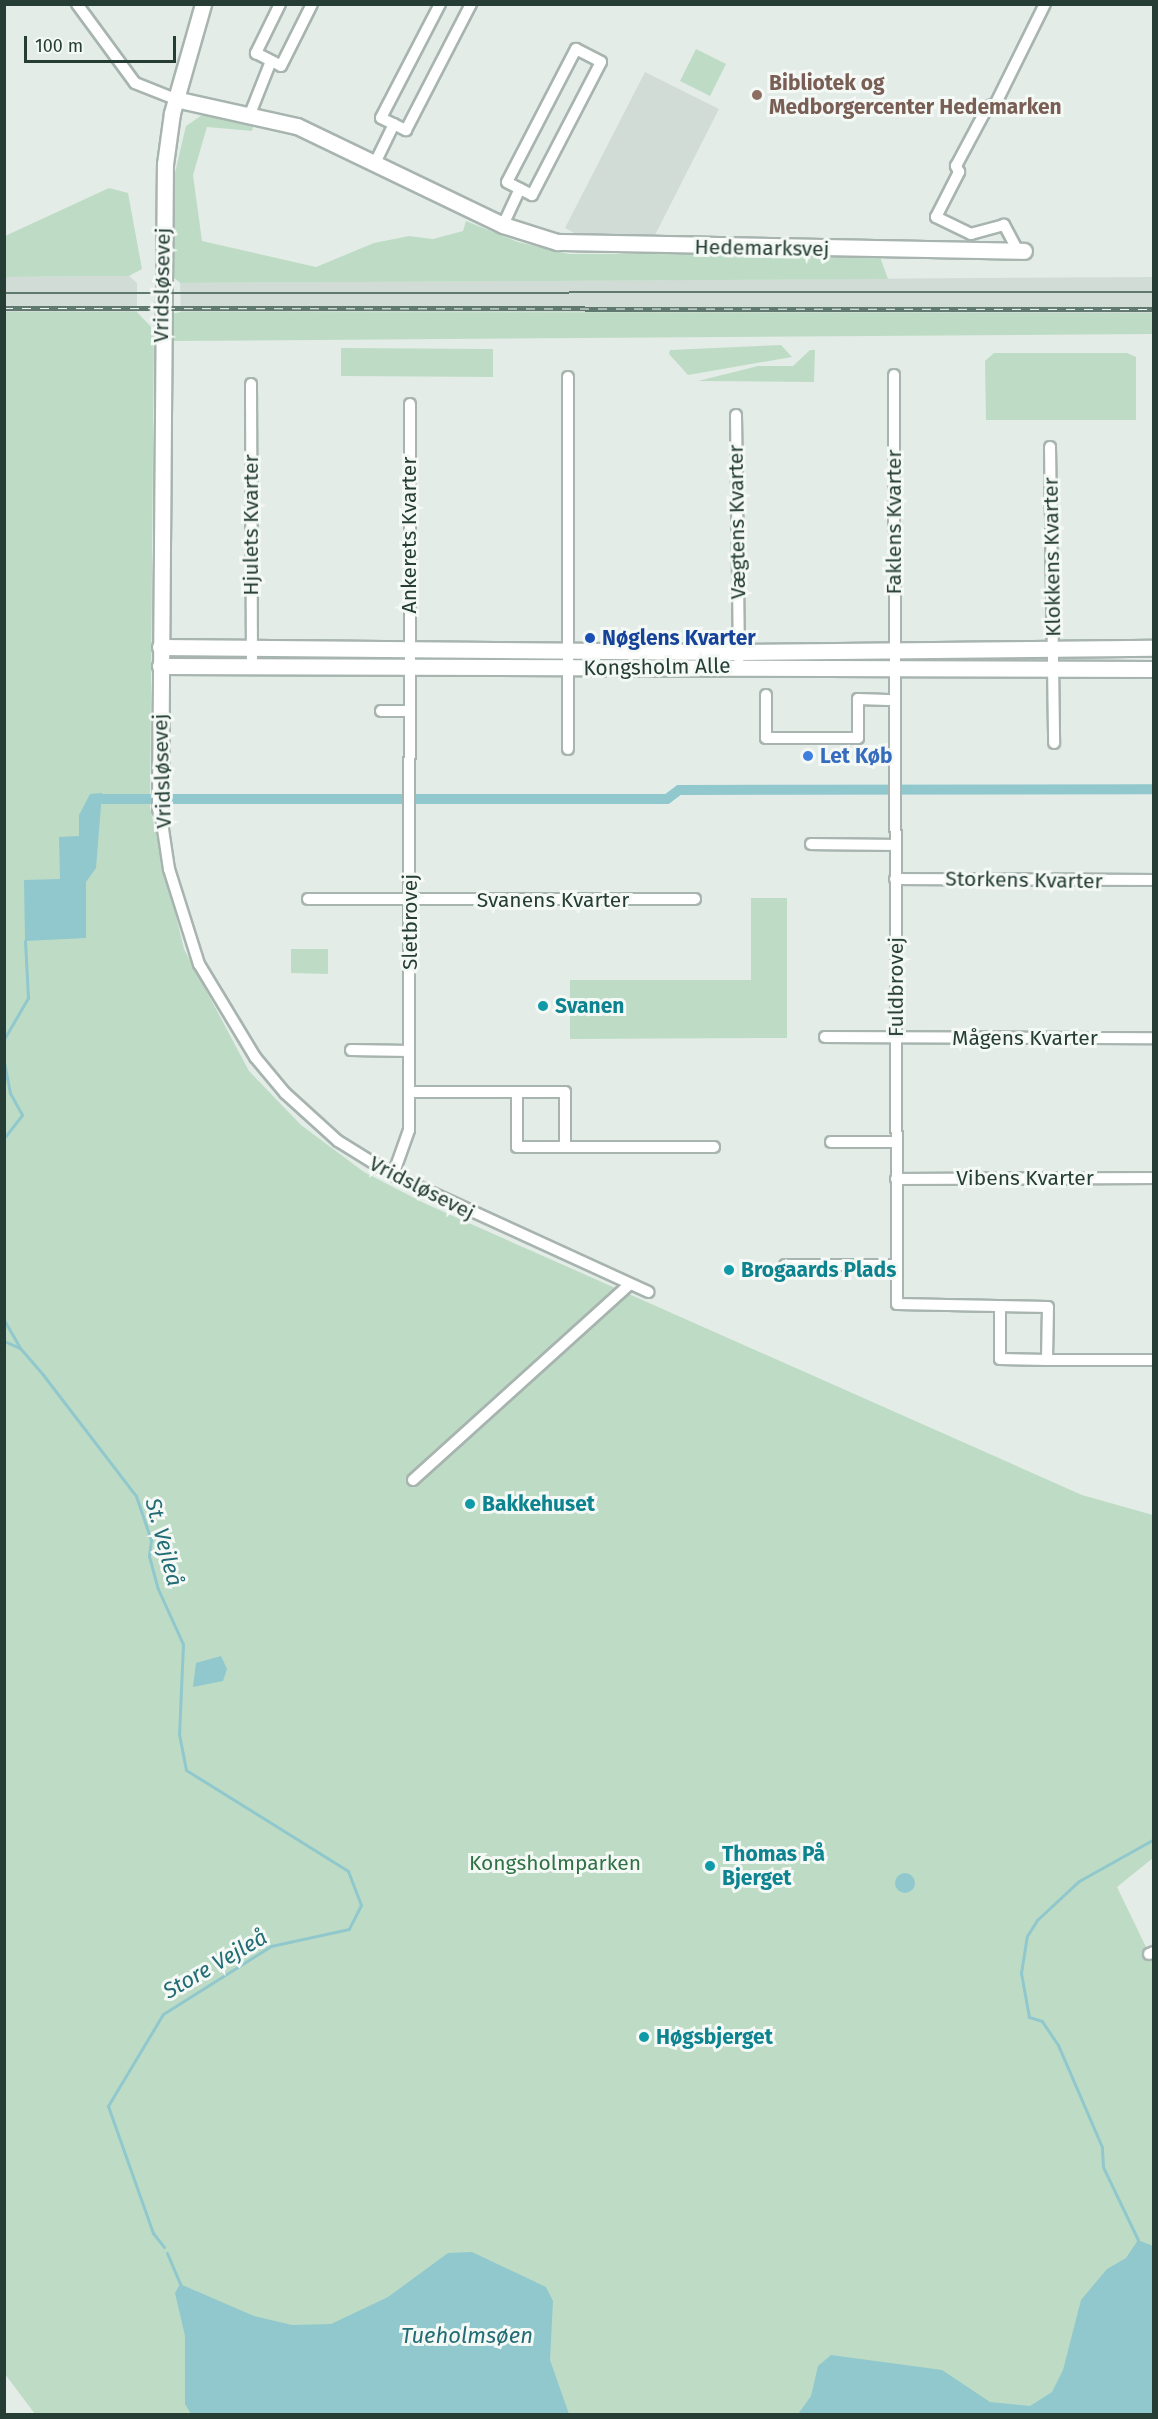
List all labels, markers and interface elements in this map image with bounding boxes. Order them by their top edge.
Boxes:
scale bar [27,24,178,62]
text: 100 m [35,35,83,57]
place label: Bibliotek og Medborgercenter Hedemarken [769,70,1062,120]
marker: Bibliotek og Medborgercenter Hedemarken [750,88,764,102]
street label: Vridsløsevej [148,227,176,343]
street label: Hedemarksvej [694,234,830,262]
street label: Vægtens Kvarter [723,445,751,599]
street label: Faklens Kvarter [881,450,907,594]
street label: Hjulets Kvarter [238,454,264,596]
street label: Ankerets Kvarter [396,457,422,613]
street label: Klokkens Kvarter [1038,477,1066,637]
place label: Nøglens Kvarter [602,625,756,651]
marker: Nøglens Kvarter [583,631,597,645]
street label: Kongsholm Alle [583,653,731,681]
street label: Vridsløsevej [147,713,177,829]
place label: Let Køb [820,743,893,769]
marker: Let Køb [801,749,815,763]
street label: Storkens Kvarter [945,866,1103,894]
street label: Sletbrovej [397,874,423,970]
street label: Svanens Kvarter [477,887,629,913]
street label: Fuldbrovej [883,937,909,1037]
place label: Svanen [555,993,624,1019]
marker: Svanen [536,999,550,1013]
street label: Mågens Kvarter [952,1025,1098,1051]
street label: Vridsløsevej [365,1151,479,1225]
street label: Vibens Kvarter [956,1165,1094,1191]
place label: Brogaards Plads [741,1257,896,1283]
marker: Brogaards Plads [722,1263,736,1277]
place label: Bakkehuset [482,1491,595,1517]
water label: St. Vejleå [140,1495,188,1589]
marker: Bakkehuset [463,1497,477,1511]
place label: Thomas På Bjerget [722,1841,825,1891]
park label: Kongsholmparken [469,1850,641,1876]
marker: Thomas På Bjerget [703,1859,717,1873]
water label: Store Vejleå [158,1924,272,2004]
place label: Høgsbjerget [656,2024,773,2050]
marker: Høgsbjerget [637,2030,651,2044]
water label: Tueholmsøen [401,2323,533,2349]

